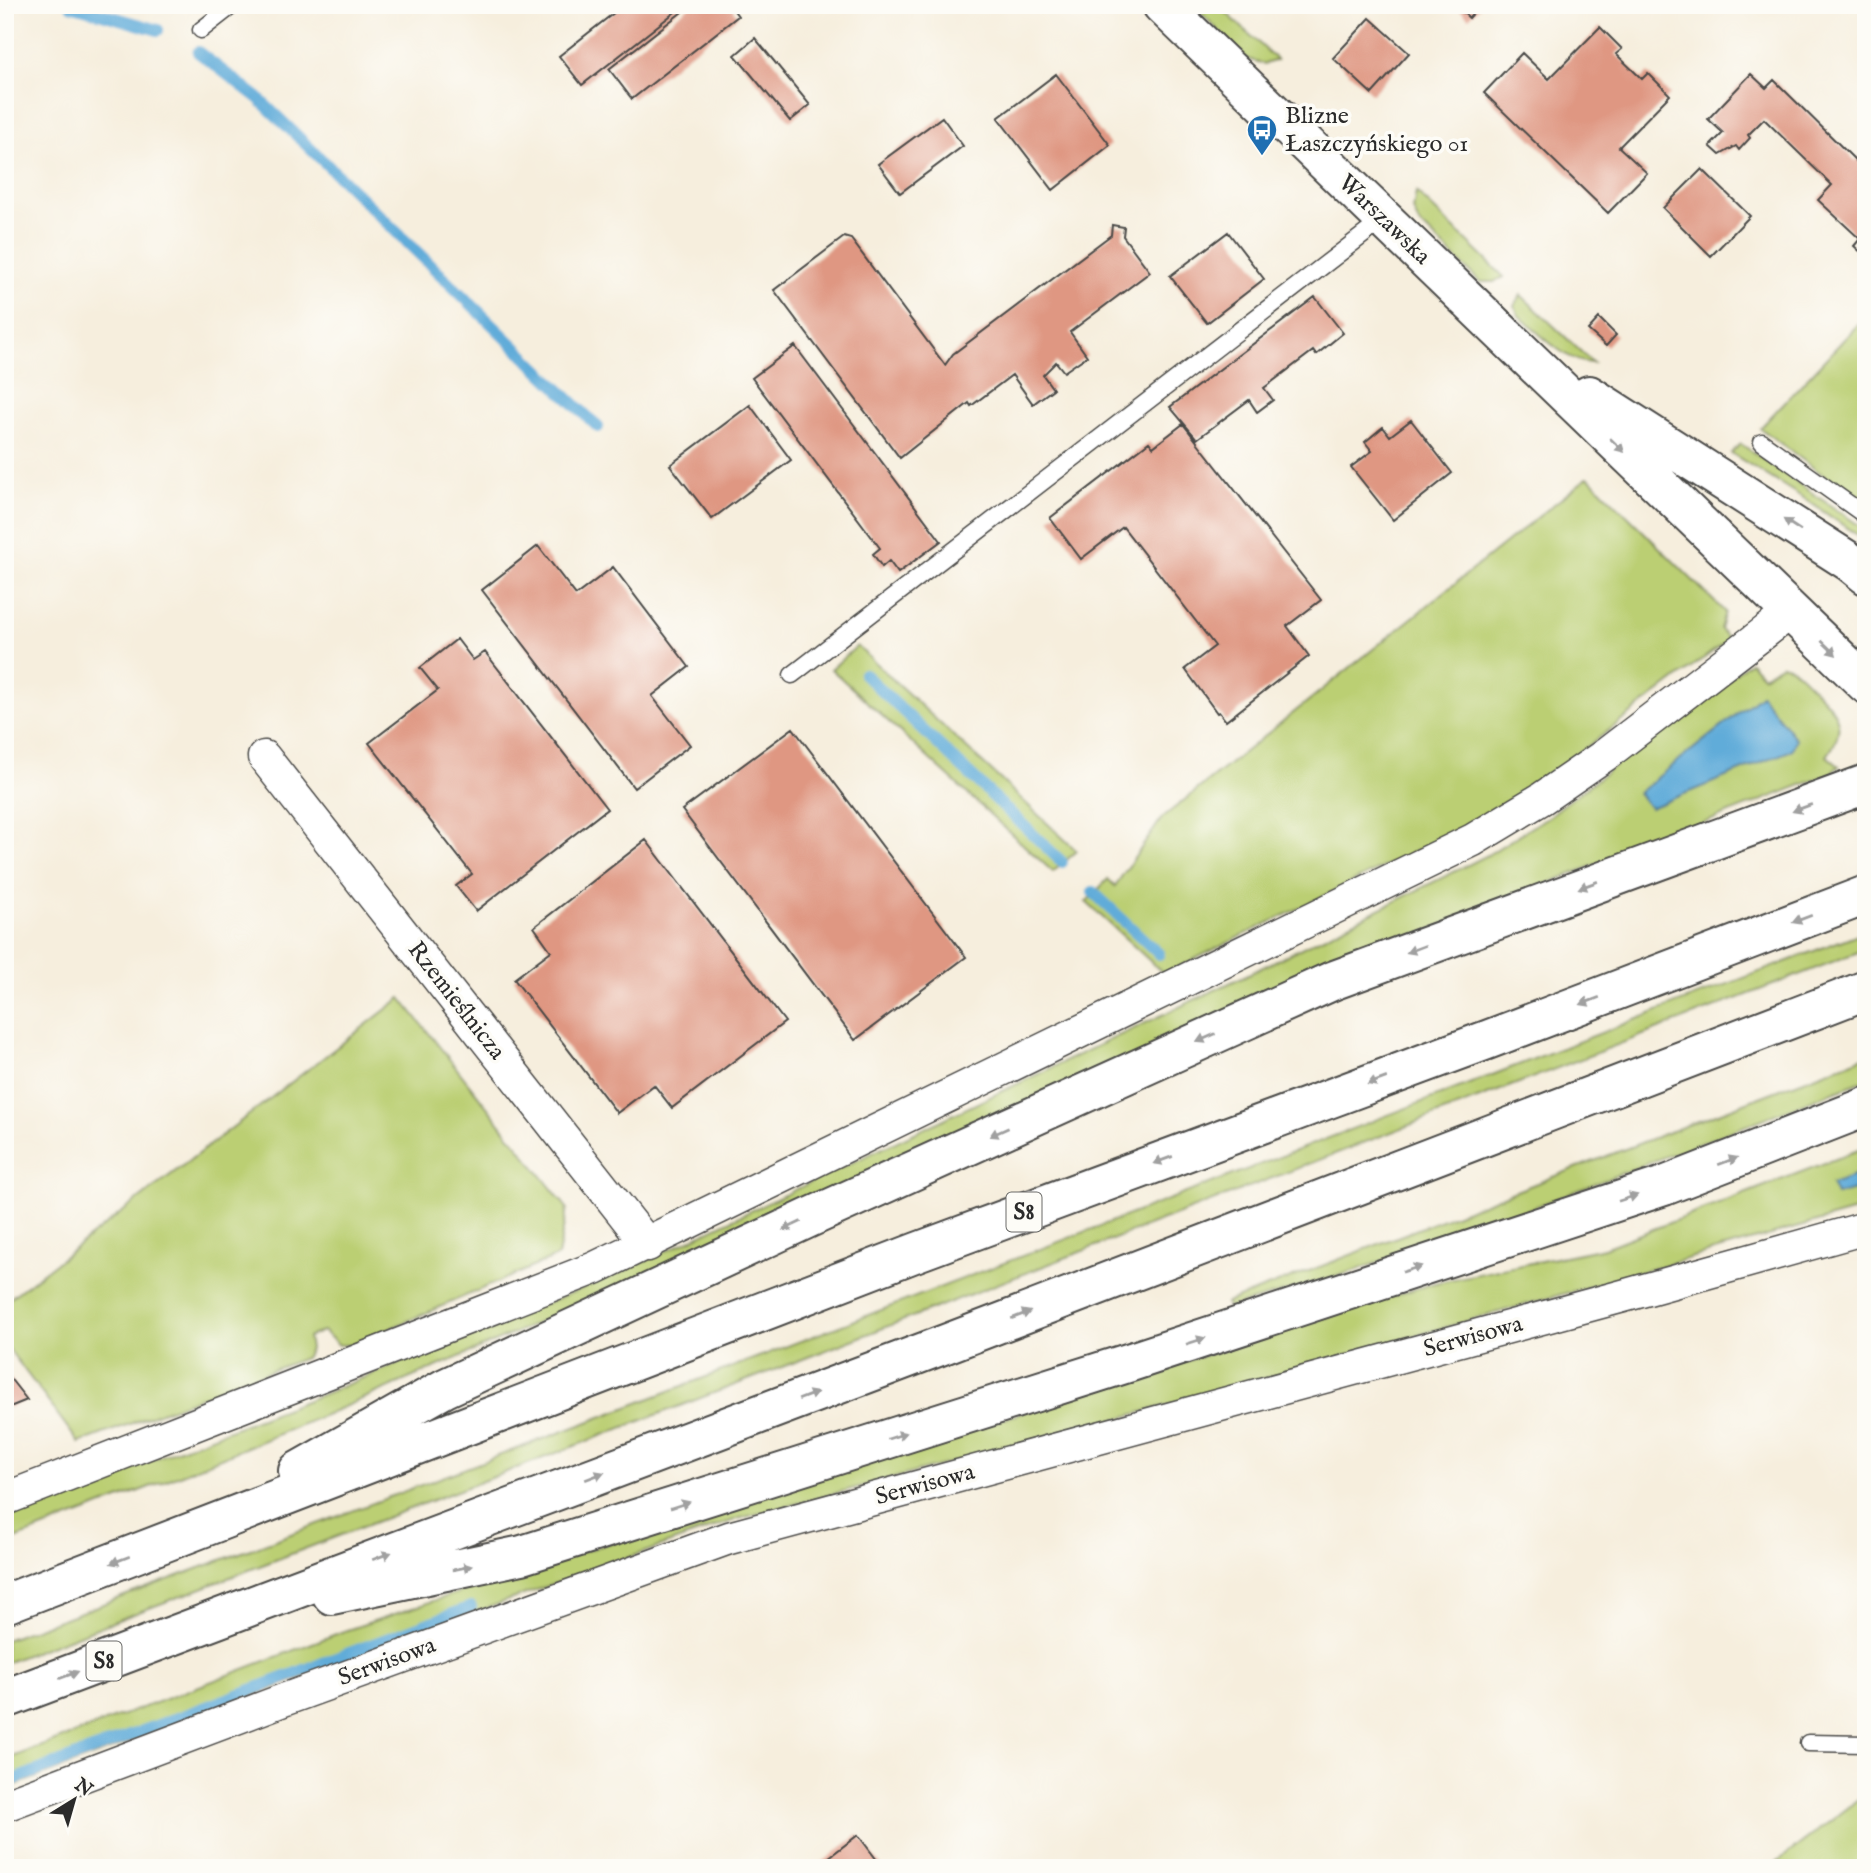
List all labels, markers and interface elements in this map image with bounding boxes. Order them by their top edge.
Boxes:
place label: Blizne Łaszczyńskiego 01 [1285,101,1468,160]
bus stop icon: Blizne Łaszczyńskiego 01 [1245,113,1279,157]
street label: Warszawska [1331,168,1438,272]
one-way arrow [1608,437,1625,453]
one-way arrow [1783,518,1801,532]
one-way arrow [1820,640,1837,656]
one-way arrow [1791,803,1812,814]
one-way arrow [1577,880,1598,891]
one-way arrow [1791,914,1812,925]
street label: Rzemieślnicza [400,935,512,1067]
one-way arrow [1405,944,1426,955]
one-way arrow [1579,995,1600,1006]
one-way arrow [1196,1032,1216,1044]
one-way arrow [1366,1076,1387,1087]
one-way arrow [989,1126,1009,1138]
one-way arrow [1153,1155,1174,1166]
one-way arrow [1718,1155,1739,1166]
road number: S8 [1006,1192,1042,1232]
one-way arrow [1618,1192,1639,1202]
one-way arrow [782,1220,802,1232]
one-way arrow [1402,1263,1423,1274]
one-way arrow [1010,1309,1031,1320]
street label: Serwisowa [1420,1309,1527,1365]
one-way arrow [1186,1335,1207,1346]
one-way arrow [798,1390,819,1401]
one-way arrow [887,1430,908,1441]
street label: Serwisowa [872,1457,979,1513]
one-way arrow [585,1470,606,1481]
one-way arrow [670,1499,691,1509]
one-way arrow [372,1550,393,1561]
one-way arrow [109,1555,130,1566]
one-way arrow [451,1562,473,1573]
street label: Serwisowa [334,1630,441,1694]
road number: S8 [86,1642,122,1680]
one-way arrow [59,1669,80,1680]
north arrow [38,1764,108,1834]
text: N [68,1773,97,1803]

